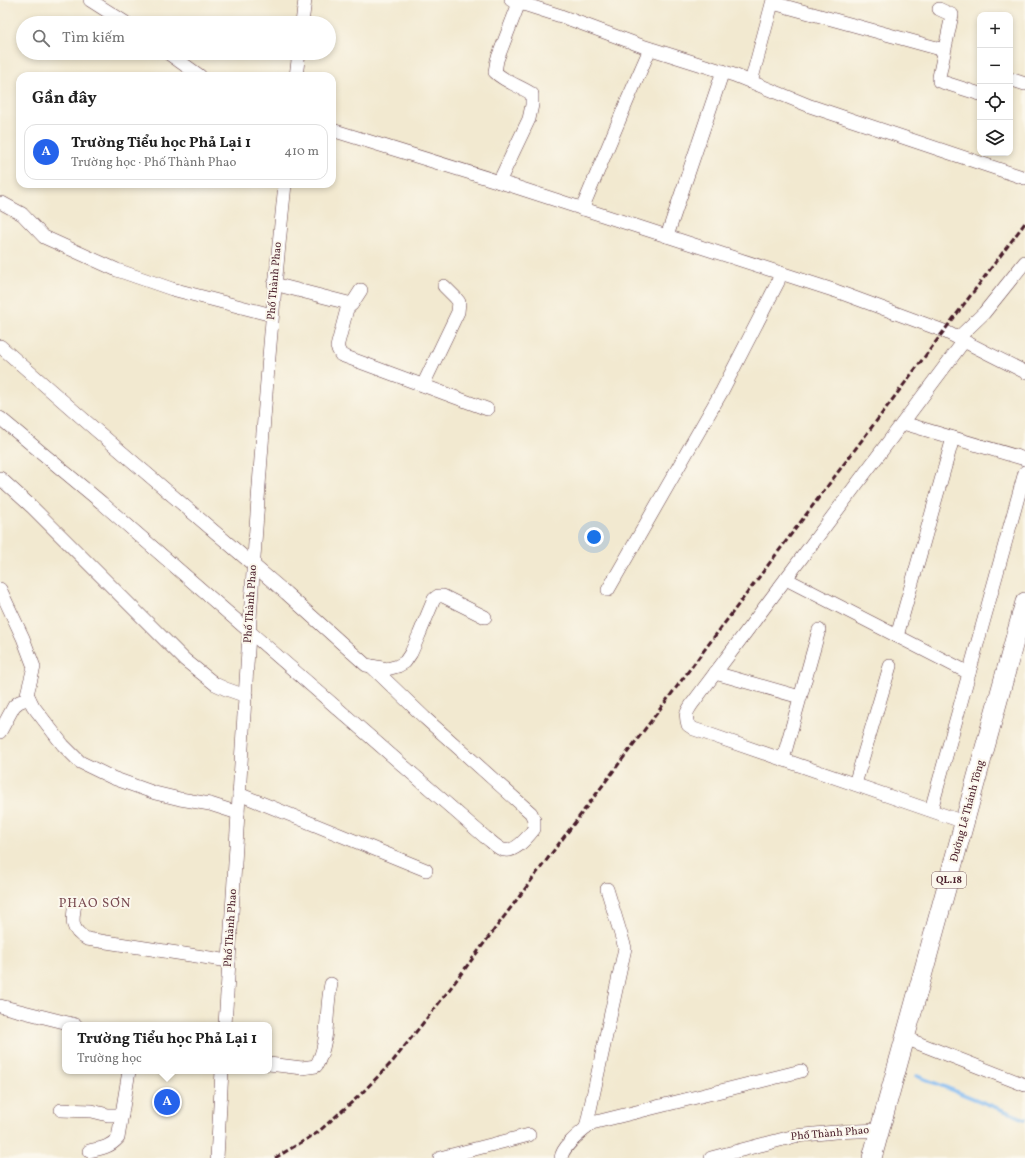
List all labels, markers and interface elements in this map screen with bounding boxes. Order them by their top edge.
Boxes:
map controls [977,12,1013,156]
button: + [977,12,1013,48]
search box [16,16,336,60]
icon: search [30,27,52,49]
text: Tìm kiếm [62,28,125,49]
button: − [977,48,1013,84]
button: locate [977,84,1013,120]
text: Gần đây [32,87,97,110]
button: layers [977,120,1013,156]
text: Trường Tiểu học Phả Lại 1 [71,133,251,154]
text: A [41,143,51,161]
text: 410 m [284,143,319,161]
text: Trường học · Phố Thành Phao [71,154,236,172]
street label: Phố Thành Phao [264,241,286,321]
your location [584,527,604,547]
street label: Phố Thành Phao [241,564,261,644]
street label: Đường Lê Thánh Tông [947,758,989,864]
road number: QL.18 [932,872,966,888]
street label: Phố Thành Phao [221,888,241,968]
district label: PHAO SƠN [59,895,131,913]
popup [62,1022,272,1074]
text: Trường Tiểu học Phả Lại 1 [77,1029,257,1050]
text: Trường học [77,1050,142,1068]
pin: A [154,1087,180,1117]
street label: Phố Thành Phao [790,1123,870,1145]

